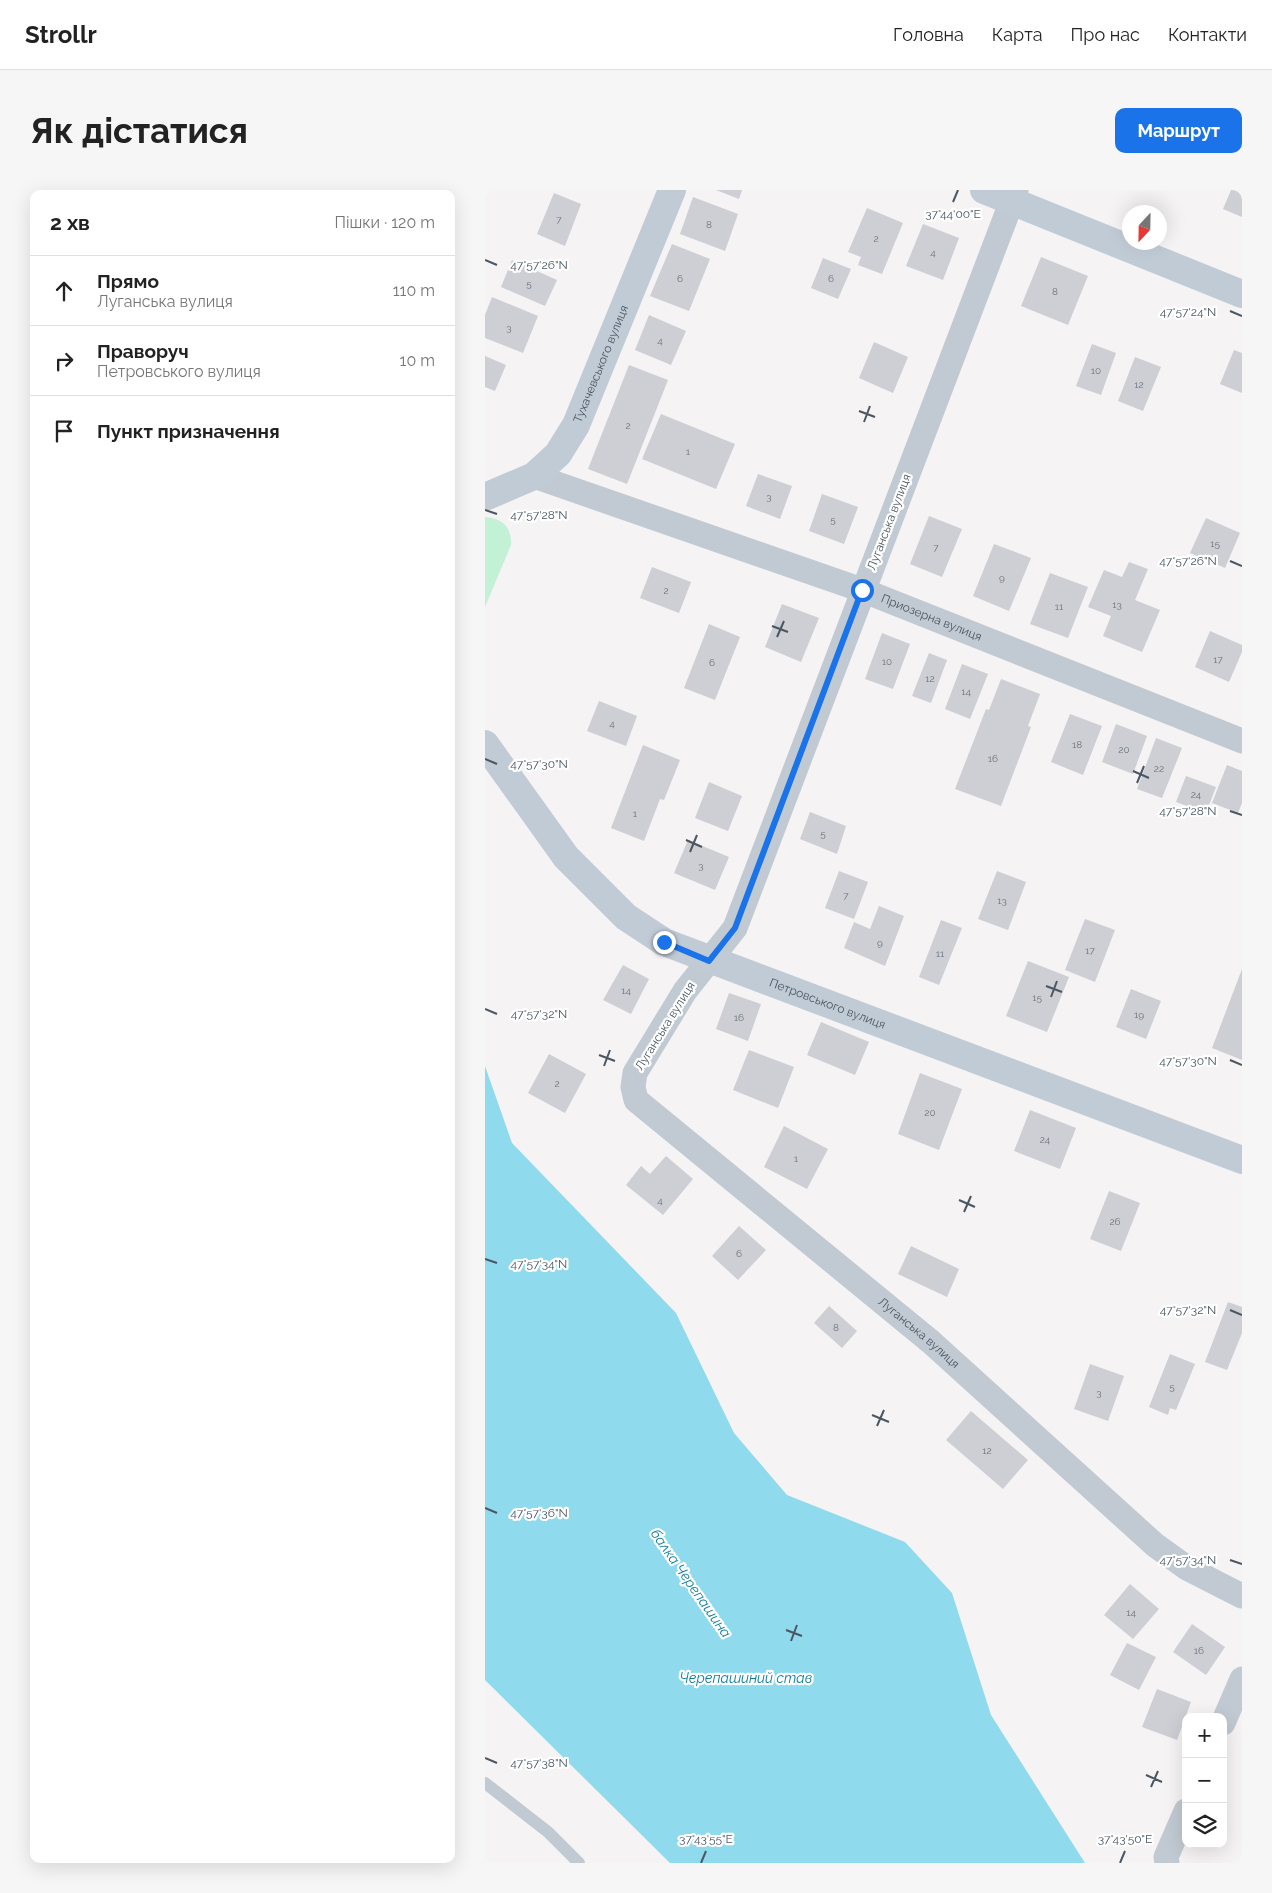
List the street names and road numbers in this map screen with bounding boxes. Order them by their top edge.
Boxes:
street label: Тухачевського вулиця [571,303,631,425]
street label: Луганська вулиця [864,472,914,572]
street label: Приозерна вулиця [879,591,984,644]
street label: Петровського вулиця [767,975,887,1032]
street label: Луганська вулиця [632,979,698,1073]
street label: Луганська вулиця [875,1295,962,1371]

